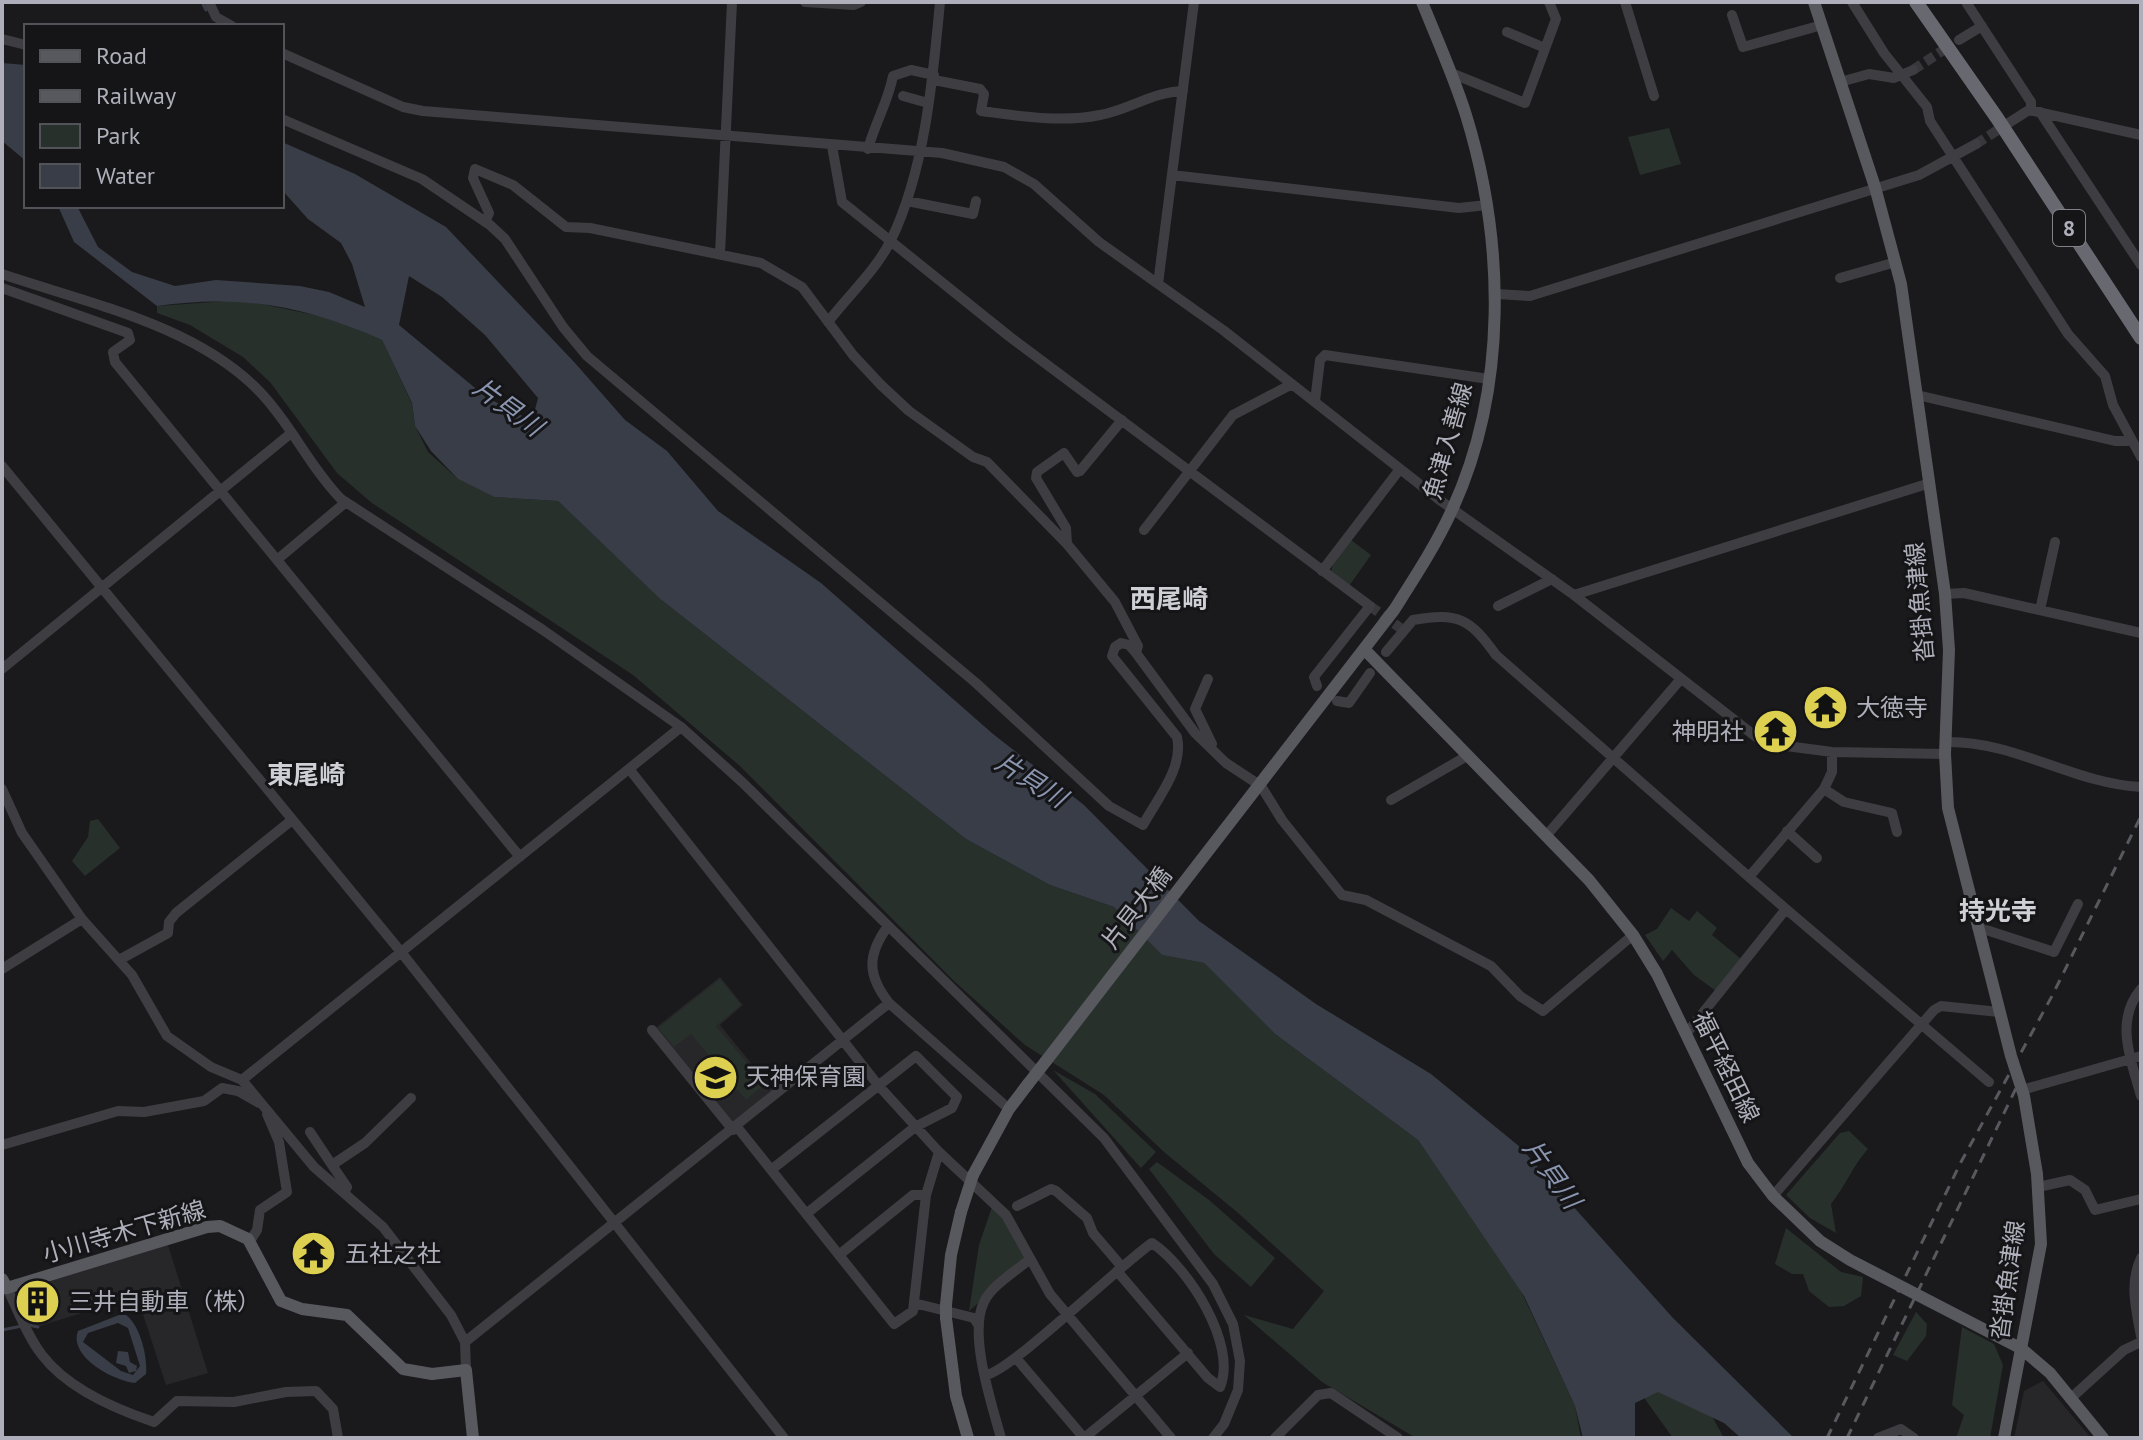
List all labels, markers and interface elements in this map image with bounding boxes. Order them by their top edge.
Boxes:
legend [24,24,284,208]
text: Road [96,40,147,71]
text: Railway [96,80,176,111]
text: Park [96,120,141,151]
text: Water [96,160,155,191]
road number: 8 [2053,210,2085,246]
water label: 片貝川 [467,370,552,445]
street label: 魚津入善線 [1416,379,1479,503]
street label: 沓掛魚津線 [1899,541,1940,663]
district label: 西尾崎 [1130,582,1208,615]
temple icon: 大徳寺 [1801,684,1849,732]
place label: 大徳寺 [1856,692,1928,723]
temple icon: 神明社 [1751,708,1799,756]
place label: 神明社 [1672,716,1744,747]
water label: 片貝川 [989,745,1076,816]
district label: 東尾崎 [267,758,345,791]
street label: 片貝大橋 [1095,860,1178,955]
district label: 持光寺 [1959,894,2037,927]
street label: 福平経田線 [1686,1006,1767,1128]
school or university icon: 天神保育園 [691,1053,739,1101]
place label: 天神保育園 [746,1061,866,1092]
water label: 片貝川 [1516,1132,1590,1217]
street label: 小川寺木下新線 [39,1193,209,1270]
street label: 沓掛魚津線 [1984,1218,2031,1342]
temple icon: 五社之社 [290,1230,338,1278]
place label: 五社之社 [345,1238,441,1269]
building icon: 三井自動車（株） [14,1278,62,1326]
place label: 三井自動車（株） [69,1286,261,1317]

